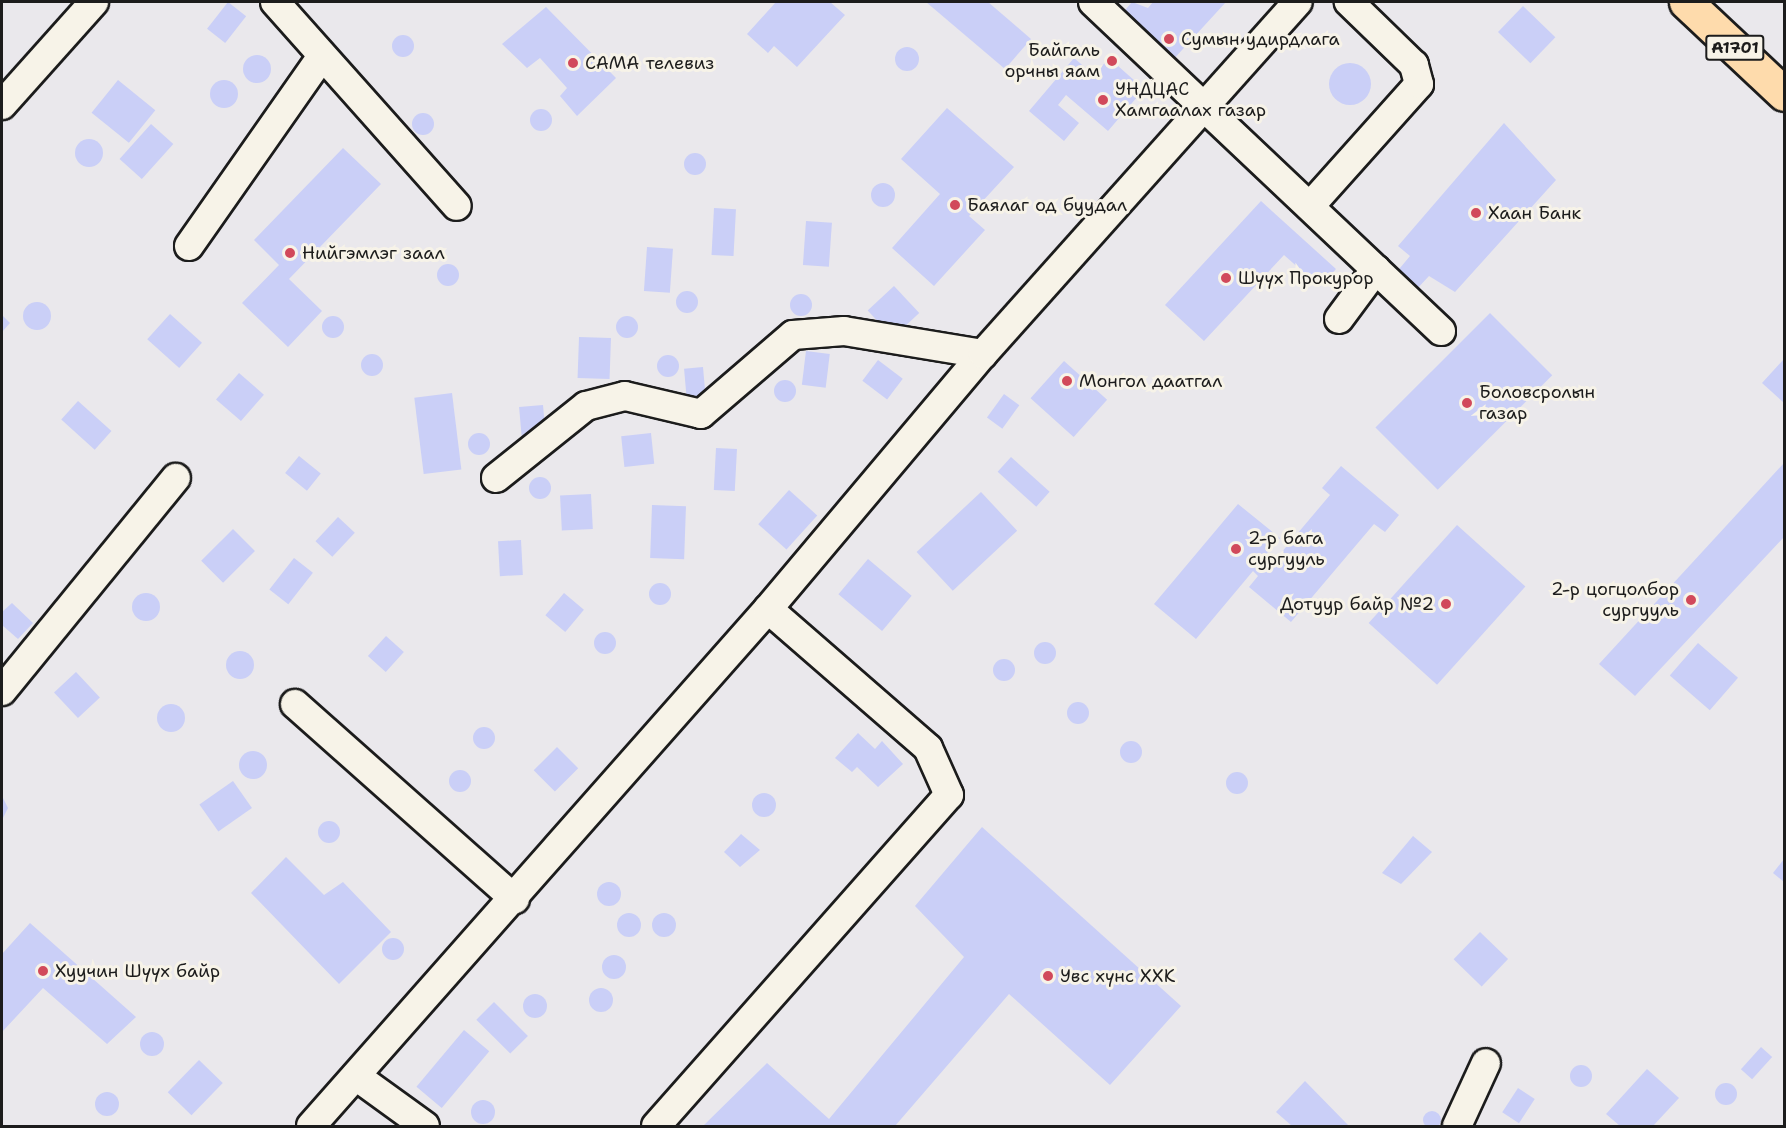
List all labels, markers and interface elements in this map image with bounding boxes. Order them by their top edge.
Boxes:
place label: Сумын удирдлага [1181,28,1340,50]
marker: Сумын удирдлага [1162,32,1176,46]
road number: A1701 [1705,35,1765,61]
place label: Байгаль орчны яам [1005,40,1100,82]
place label: САМА телевиз [585,52,714,74]
marker: Байгаль орчны яам [1105,54,1119,68]
marker: САМА телевиз [566,56,580,70]
place label: УНДЦАС Хамгаалах газар [1115,79,1266,122]
marker: УНДЦАС Хамгаалах газар [1096,93,1110,107]
place label: Баялаг од буудал [967,194,1127,216]
marker: Баялаг од буудал [948,198,962,212]
place label: Хаан Банк [1488,202,1581,224]
marker: Хаан Банк [1469,206,1483,220]
place label: Нийгэмлэг заал [302,242,445,264]
marker: Нийгэмлэг заал [283,246,297,260]
place label: Шүүх Прокурор [1238,267,1374,289]
marker: Шүүх Прокурор [1219,271,1233,285]
place label: Монгол даатгал [1079,370,1222,392]
marker: Монгол даатгал [1060,374,1074,388]
place label: Боловсролын газар [1479,382,1595,424]
marker: Боловсролын газар [1460,396,1474,410]
place label: 2-р бага сургууль [1248,528,1325,570]
marker: 2-р бага сургууль [1229,542,1243,556]
place label: 2-р цогцолбор сургууль [1551,579,1679,622]
place label: Дотуур байр №2 [1280,593,1434,615]
marker: 2-р цогцолбор сургууль [1684,593,1698,607]
marker: Дотуур байр №2 [1439,597,1453,611]
place label: Хуучин Шүүх байр [55,960,220,982]
marker: Хуучин Шүүх байр [36,964,50,978]
place label: Увс хүнс ХХК [1060,965,1175,987]
marker: Увс хүнс ХХК [1041,969,1055,983]

